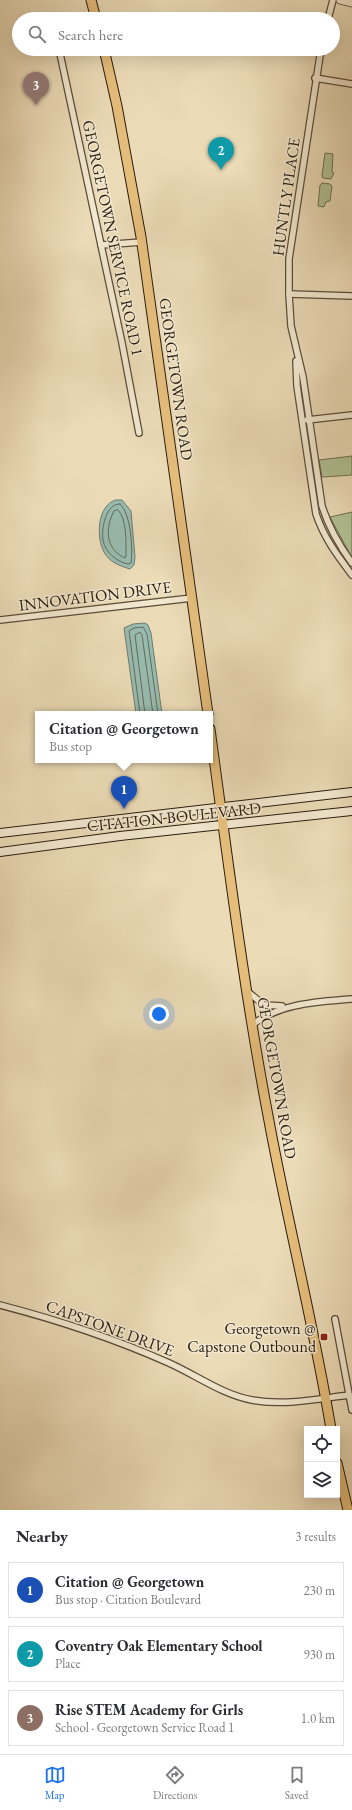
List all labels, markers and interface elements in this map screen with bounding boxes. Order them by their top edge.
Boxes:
search box [12,12,340,56]
icon: search [26,23,48,45]
text: Search here [58,25,123,44]
pin: 3 [23,72,49,105]
street label: GEORGETOWN SERVICE ROAD 1 [78,118,148,358]
pin: 2 [208,137,234,170]
street label: HUNTLY PLACE [267,137,305,257]
street label: GEORGETOWN ROAD [154,296,198,462]
street label: INNOVATION DRIVE [17,576,173,616]
popup [35,711,213,763]
text: Citation @ Georgetown [49,719,199,738]
text: Bus stop [49,738,92,755]
pin: 1 [111,776,137,809]
street label: CITATION BOULEVARD [86,797,262,837]
street label: GEORGETOWN ROAD [252,995,302,1161]
your location [149,1004,169,1024]
street label: CAPSTONE DRIVE [43,1295,177,1361]
place label: Georgetown @ Capstone Outbound [187,1318,317,1357]
marker: Georgetown @ Capstone Outbound [319,1332,329,1342]
map controls [304,1426,340,1498]
button: locate [304,1426,340,1462]
button: layers [304,1462,340,1498]
text: Nearby [16,1525,68,1547]
text: 3 results [295,1528,336,1545]
text: Citation @ Georgetown [55,1572,204,1591]
text: 1 [27,1582,33,1599]
text: 230 m [304,1582,335,1599]
text: Bus stop · Citation Boulevard [55,1591,201,1608]
text: Coventry Oak Elementary School [55,1636,263,1655]
text: 2 [27,1646,33,1663]
text: 930 m [304,1646,335,1663]
text: Place [55,1655,81,1672]
text: Rise STEM Academy for Girls [55,1700,243,1719]
text: 3 [27,1710,33,1727]
text: 1.0 km [301,1710,335,1727]
text: School · Georgetown Service Road 1 [55,1719,234,1736]
tab: Map [44,1764,66,1802]
tab: Directions [153,1764,197,1802]
tab: Saved [285,1764,308,1802]

